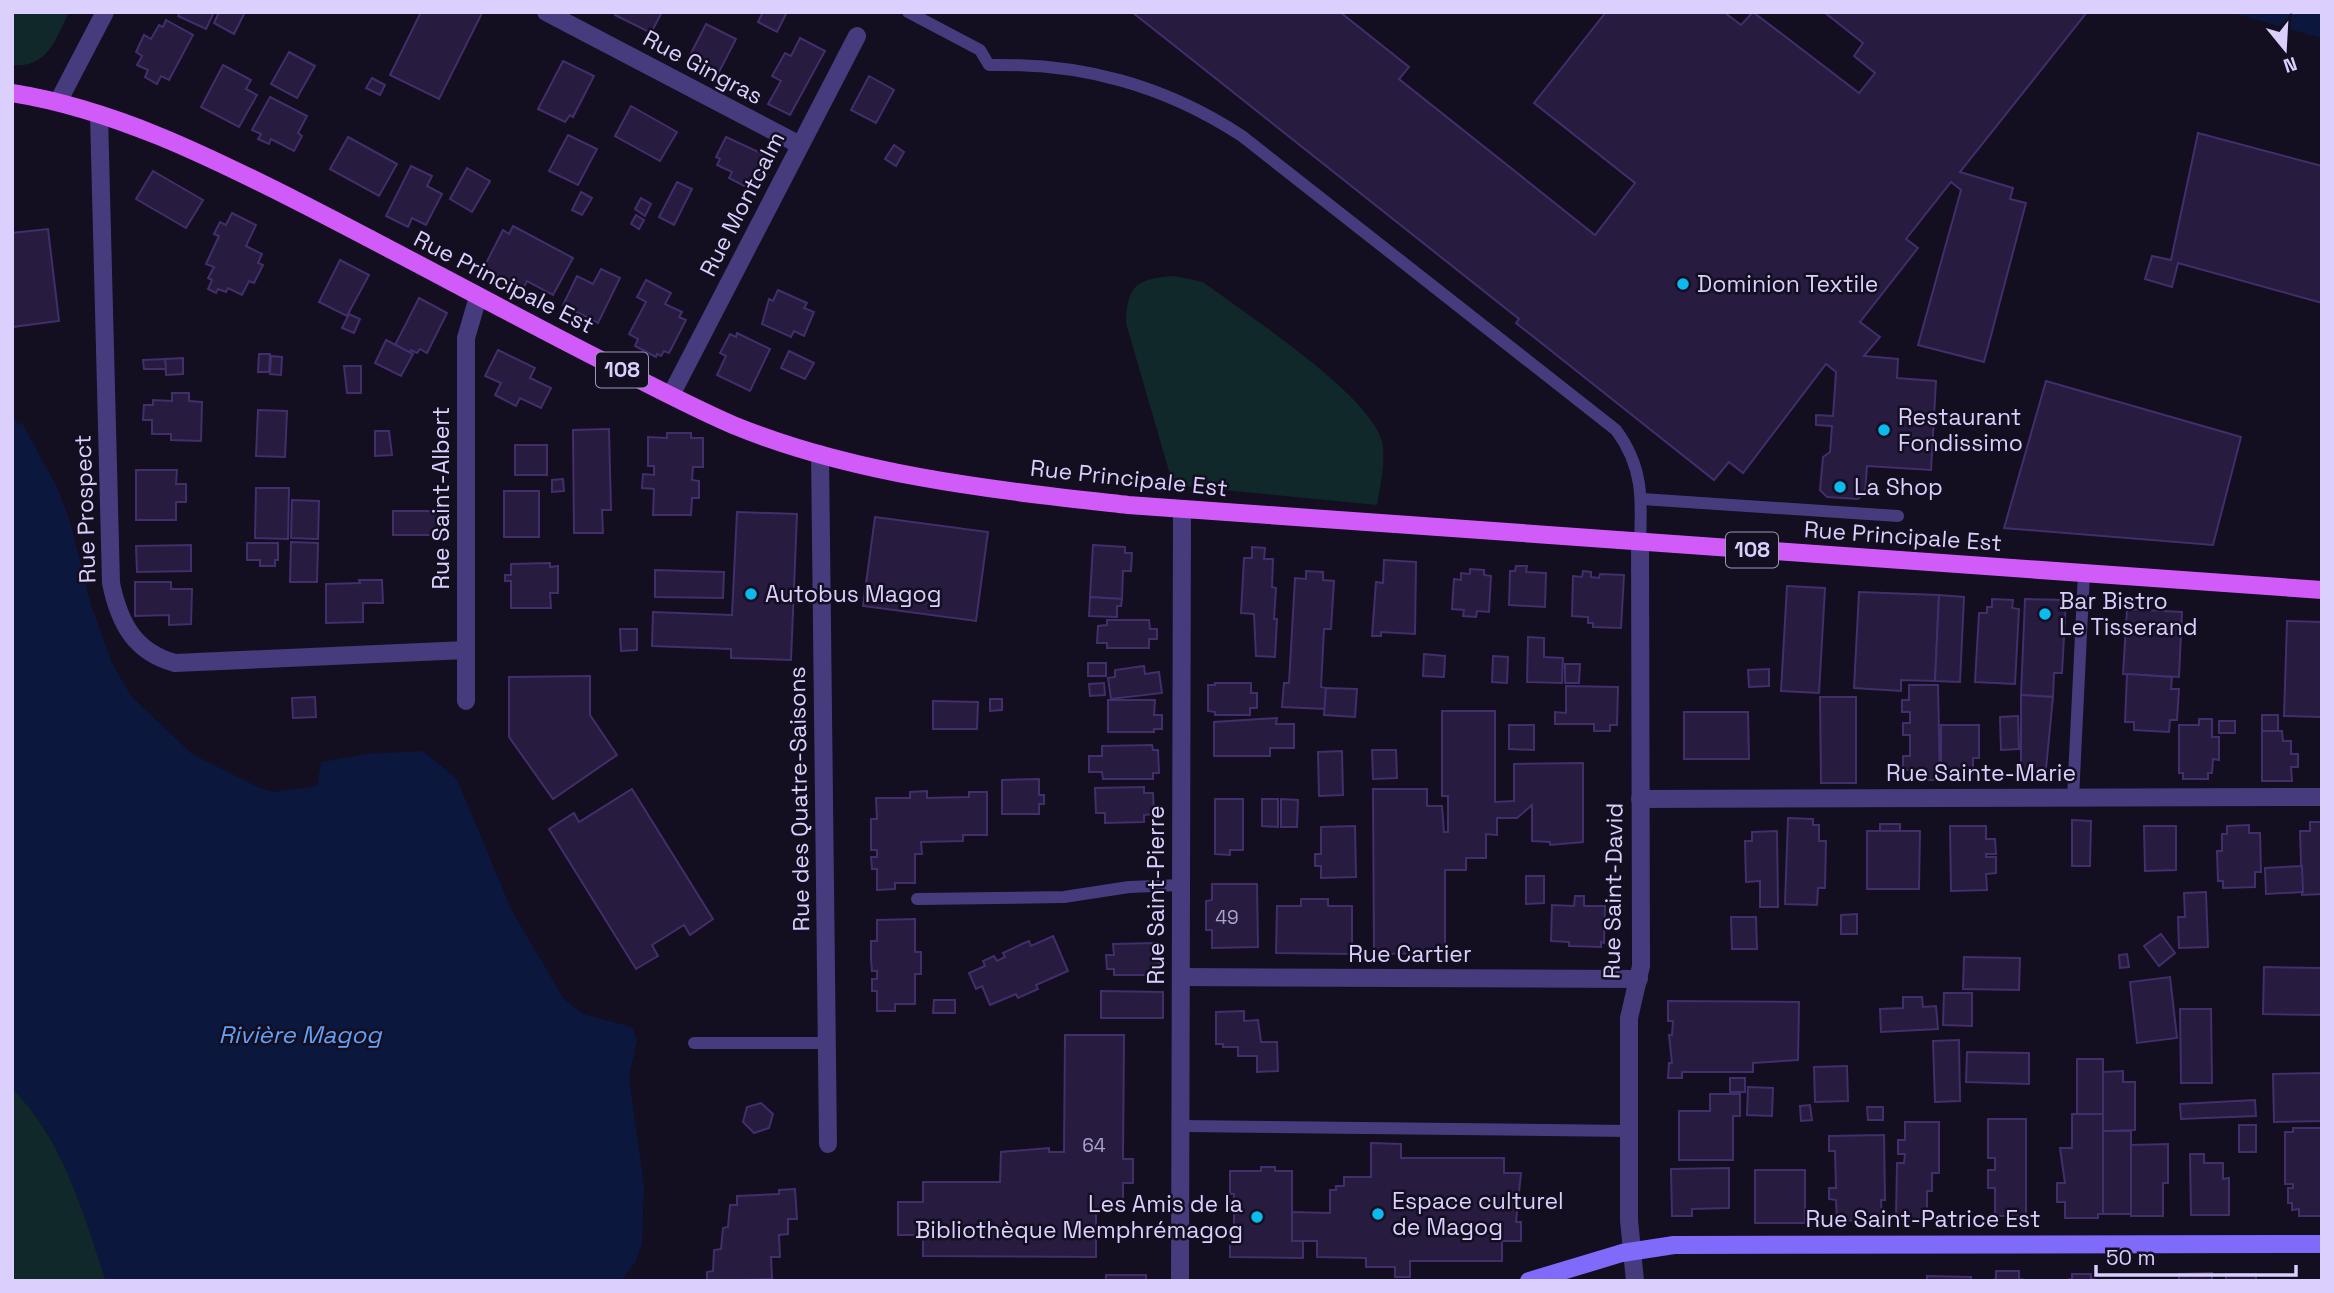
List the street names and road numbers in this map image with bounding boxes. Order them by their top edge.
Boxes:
street label: Rue Gingras [638,23,768,111]
street label: Rue Montcalm [693,127,791,281]
street label: Rue Principale Est [409,224,599,340]
road number: 108 [596,352,648,388]
street label: Rue Saint-Albert [426,406,456,590]
street label: Rue Prospect [67,434,103,584]
street label: Rue Principale Est [1029,453,1229,503]
street label: Rue Principale Est [1803,514,2003,558]
road number: 108 [1726,532,1778,568]
street label: Rue des Quatre-Saisons [782,666,816,932]
street label: Rue Sainte-Marie [1886,758,2076,788]
street label: Rue Saint-David [1596,803,1630,979]
street label: Rue Saint-Pierre [1141,805,1171,985]
street label: Rue Cartier [1348,939,1472,969]
street label: Rue Saint-Patrice Est [1805,1204,2041,1234]

